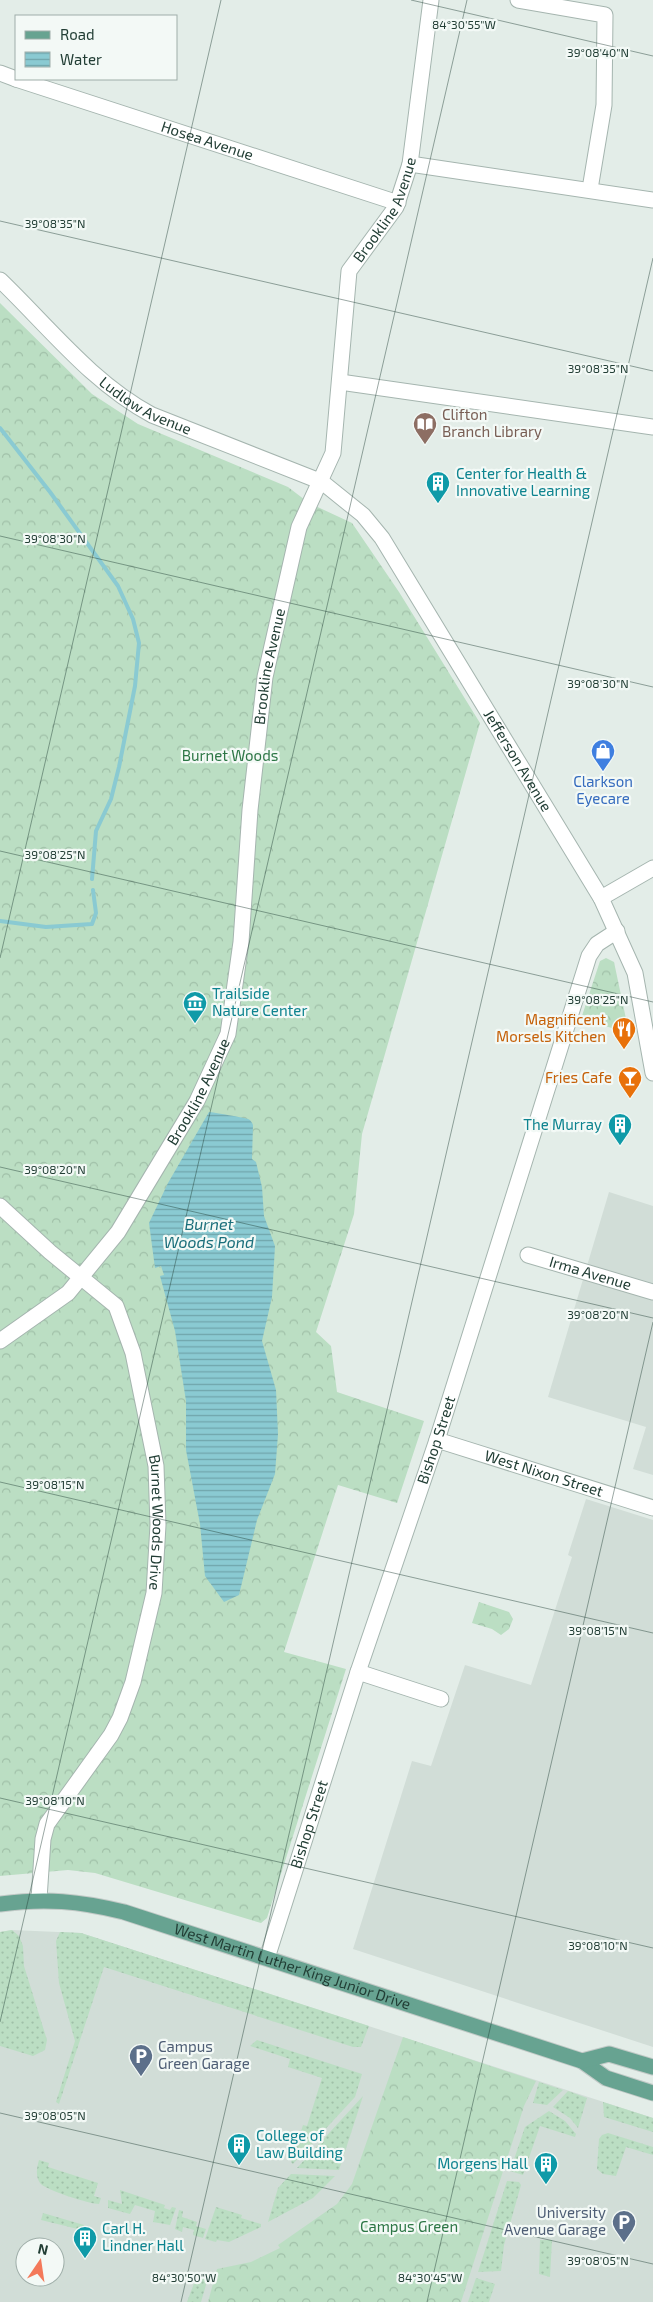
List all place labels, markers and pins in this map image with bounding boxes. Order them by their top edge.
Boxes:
place label: Clifton Branch Library [442,405,542,440]
library icon: Clifton Branch Library [412,411,438,445]
place label: Center for Health & Innovative Learning [456,464,591,499]
building icon: Center for Health & Innovative Learning [425,470,451,504]
shop icon: Clarkson Eyecare [590,738,616,772]
place label: Clarkson Eyecare [573,772,633,807]
place label: Trailside Nature Center [212,984,307,1019]
museum icon: Trailside Nature Center [182,990,208,1024]
place label: Magnificent Morsels Kitchen [496,1010,606,1045]
restaurant icon: Magnificent Morsels Kitchen [611,1016,637,1050]
bar icon: Fries Cafe [617,1065,643,1099]
place label: Fries Cafe [545,1068,612,1086]
building icon: The Murray [607,1112,633,1146]
place label: The Murray [523,1115,602,1133]
place label: Campus Green Garage [158,2037,250,2072]
parking icon: Campus Green Garage [128,2043,154,2077]
place label: College of Law Building [256,2126,343,2161]
building icon: College of Law Building [226,2132,252,2166]
building icon: Morgens Hall [533,2151,559,2185]
place label: Morgens Hall [437,2154,529,2172]
place label: University Avenue Garage [504,2203,606,2238]
parking icon: University Avenue Garage [611,2209,637,2243]
place label: Carl H. Lindner Hall [102,2219,184,2254]
building icon: Carl H. Lindner Hall [72,2225,98,2259]

